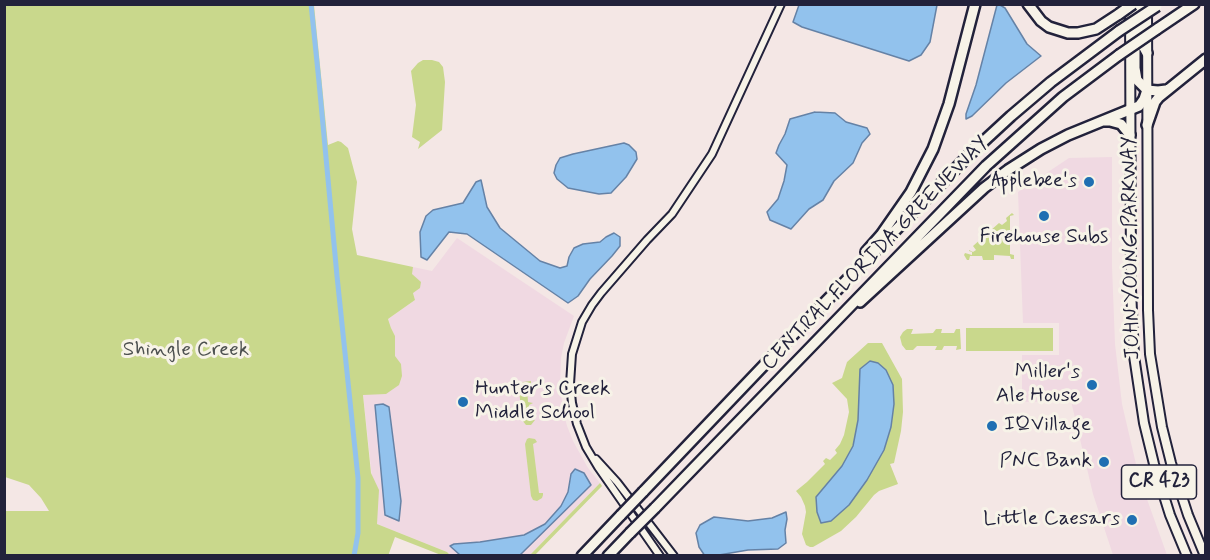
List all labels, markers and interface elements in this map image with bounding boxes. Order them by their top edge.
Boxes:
street label: CENTRAL FLORIDA GREENEWAY [757,132,995,376]
street label: JOHN YOUNG PARKWAY [1117,136,1147,360]
place label: Applebee's [991,169,1077,195]
marker: Applebee's [1082,175,1096,189]
marker: Firehouse Subs [1037,209,1051,223]
place label: Firehouse Subs [980,225,1108,251]
park label: Shingle Creek [123,338,249,364]
place label: Miller's Ale House [996,360,1080,410]
place label: Hunter's Creek Middle School [475,377,610,427]
marker: Miller's Ale House [1085,378,1099,392]
marker: Hunter's Creek Middle School [456,395,470,409]
place label: IQVillage [1004,413,1091,439]
marker: IQVillage [985,419,999,433]
place label: PNC Bank [999,449,1092,475]
marker: PNC Bank [1097,455,1111,469]
road number: CR 423 [1122,465,1196,499]
place label: Little Caesars [983,507,1120,533]
marker: Little Caesars [1125,513,1139,527]

